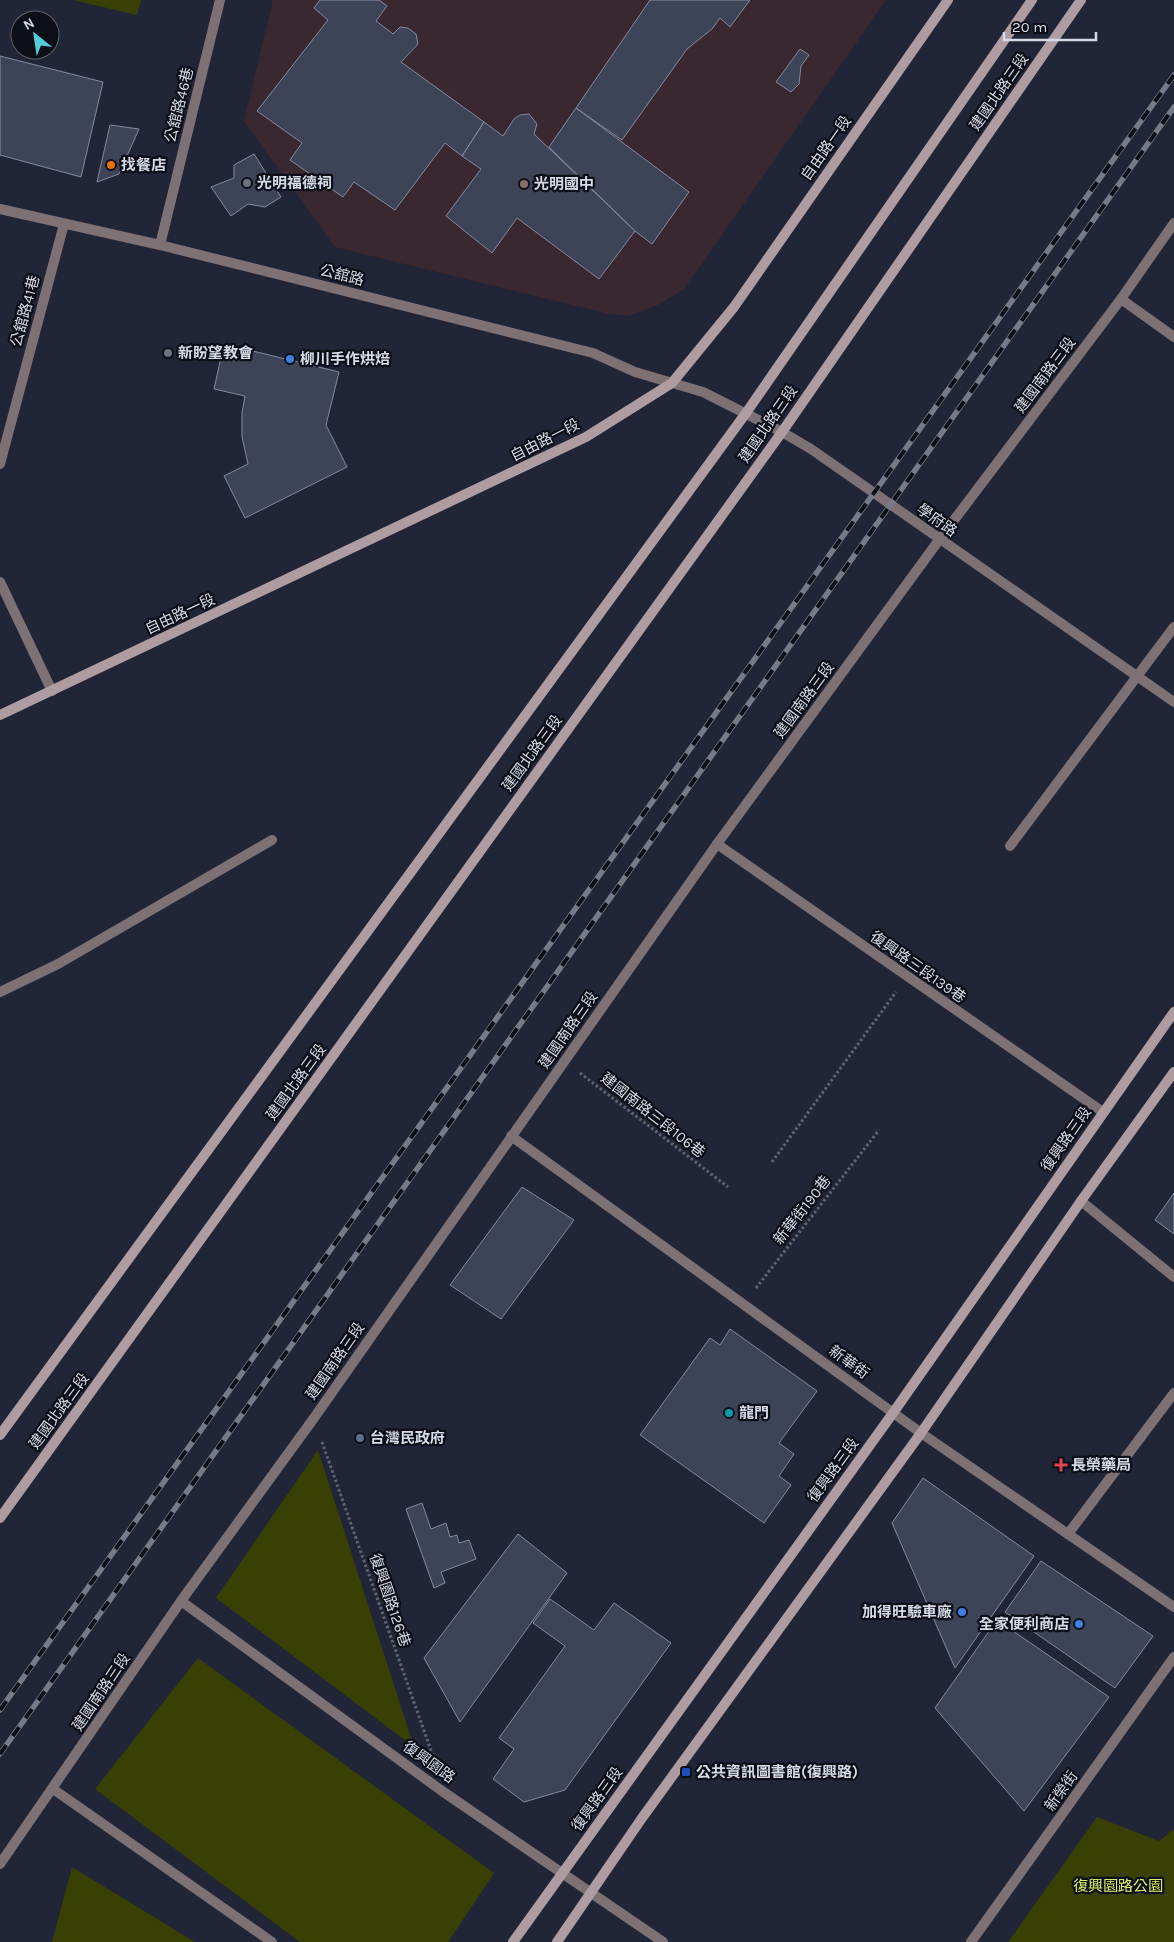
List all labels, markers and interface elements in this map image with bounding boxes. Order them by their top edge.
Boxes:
north arrow [10,10,60,60]
scale bar [1004,10,1096,42]
text: N [20,14,37,34]
text: 20 m [1012,18,1047,36]
street label: 建國北路三段 [966,50,1032,134]
street label: 公舘路46巷 [161,65,197,145]
street label: 自由路一段 [797,112,855,184]
place label: 找餐店 [121,156,166,174]
marker: 找餐店 [105,159,117,171]
place label: 光明福德祠 [257,174,332,192]
place label: 光明國中 [534,175,594,193]
marker: 光明福德祠 [241,177,253,189]
marker: 光明國中 [518,178,530,190]
street label: 公舘路 [318,261,366,289]
street label: 公舘路41巷 [7,273,43,349]
street label: 建國南路三段 [1011,334,1079,416]
place label: 新盼望教會 [178,344,253,362]
marker: 新盼望教會 [162,347,174,359]
place label: 柳川手作烘焙 [300,350,390,368]
marker: 柳川手作烘焙 [284,353,296,365]
street label: 建國北路三段 [735,382,801,466]
street label: 自由路一段 [507,415,583,465]
street label: 學府路 [913,500,961,540]
street label: 自由路一段 [142,590,218,638]
street label: 建國南路三段 [770,658,838,742]
street label: 建國北路三段 [498,711,566,795]
street label: 復興路三段139巷 [867,927,969,1007]
street label: 建國南路三段 [535,988,601,1072]
street label: 建國北路三段 [262,1040,330,1124]
street label: 建國南路三段106巷 [597,1069,709,1161]
street label: 復興路三段 [1037,1103,1095,1175]
street label: 新華街190巷 [769,1172,835,1248]
street label: 建國南路三段 [302,1319,368,1403]
street label: 新華街 [826,1341,872,1383]
street label: 建國北路三段 [25,1369,93,1453]
place label: 龍門 [739,1404,769,1422]
marker: 龍門 [723,1407,735,1419]
place label: 台灣民政府 [370,1429,445,1447]
marker: 台灣民政府 [354,1432,366,1444]
street label: 復興路三段 [804,1434,862,1506]
place label: 長榮藥局 [1071,1456,1131,1474]
marker: 長榮藥局 [1055,1459,1067,1471]
street label: 復興園路126巷 [366,1551,414,1649]
place label: 加得旺驗車廠 [862,1603,952,1621]
marker: 加得旺驗車廠 [956,1606,968,1618]
place label: 全家便利商店 [979,1615,1069,1633]
marker: 全家便利商店 [1073,1618,1085,1630]
street label: 建國南路三段 [68,1650,134,1734]
street label: 復興園路 [399,1737,459,1787]
street label: 復興路三段 [568,1763,626,1835]
place label: 公共資訊圖書館(復興路) [696,1763,858,1781]
marker: 公共資訊圖書館(復興路) [680,1766,692,1778]
street label: 新榮街 [1041,1767,1081,1815]
park label: 復興園路公園 [1073,1877,1163,1895]

